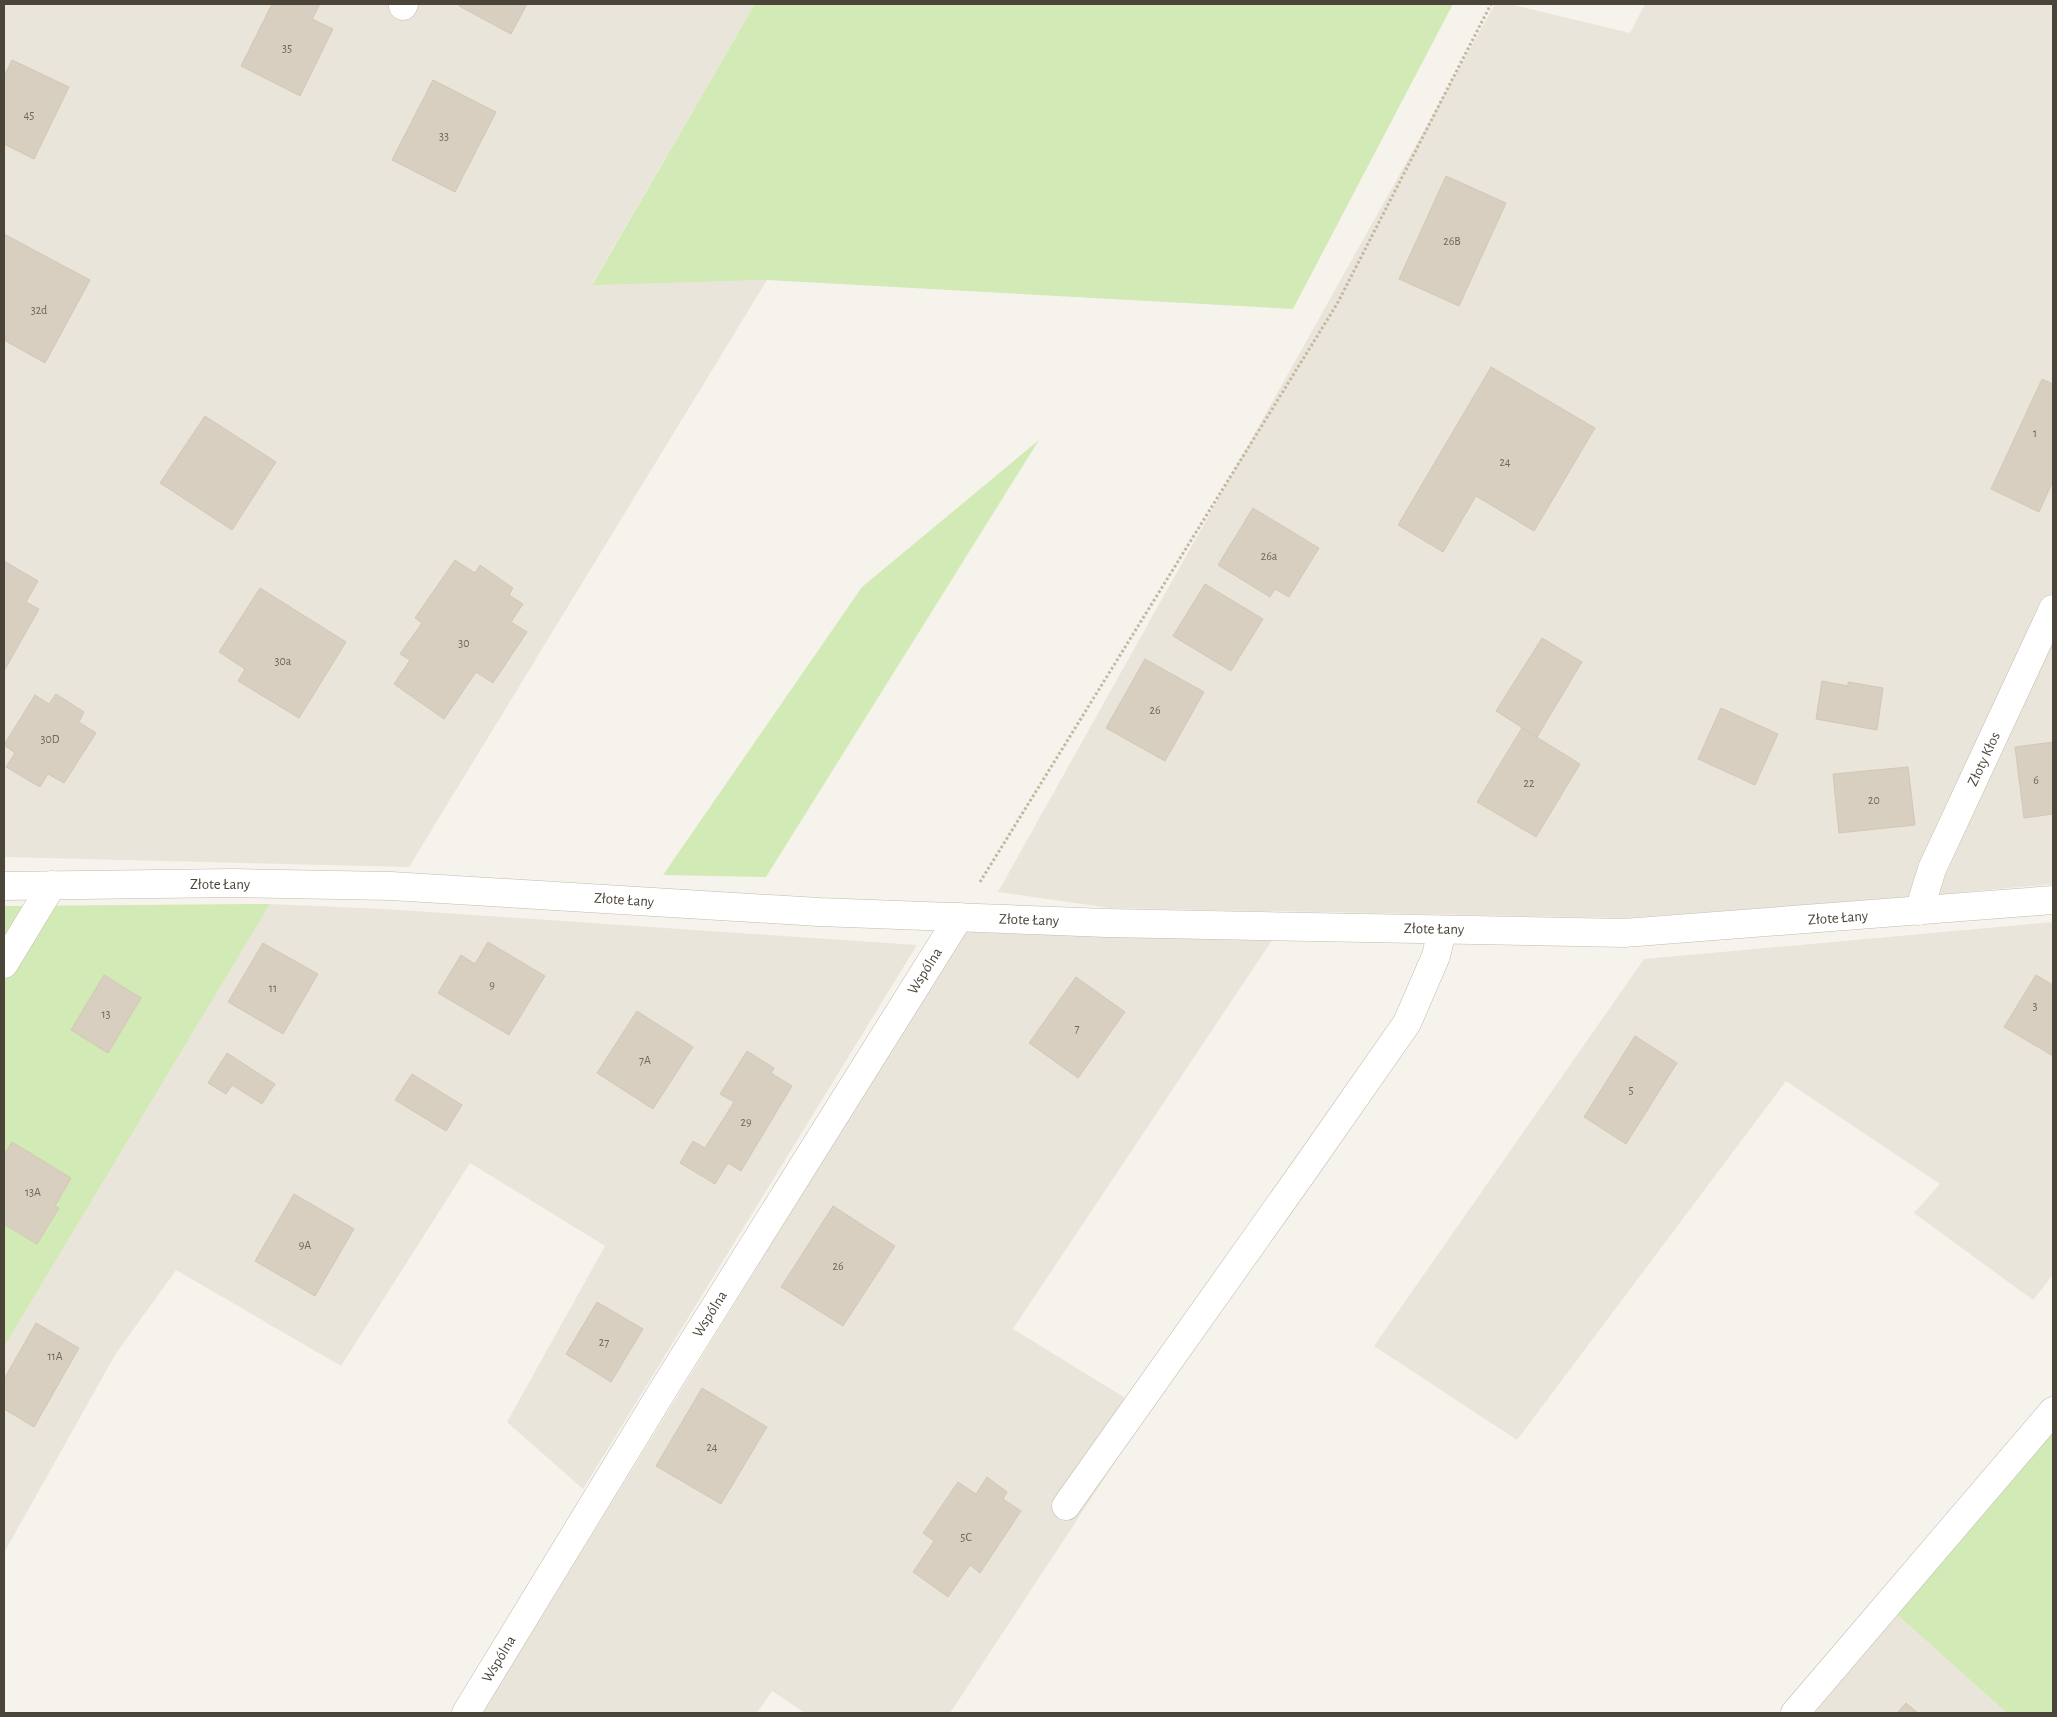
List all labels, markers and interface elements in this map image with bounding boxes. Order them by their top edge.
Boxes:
house number: 35 [282,42,292,54]
house number: 45 [24,109,34,121]
house number: 33 [439,130,449,142]
house number: 26B [1443,235,1461,247]
house number: 32d [31,304,47,316]
house number: 1 [2033,427,2037,439]
house number: 24 [1499,456,1511,468]
house number: 26a [1261,550,1278,562]
house number: 30 [458,637,470,649]
house number: 30a [275,655,292,667]
house number: 26 [1149,704,1161,716]
street label: Złoty Kłos [1965,730,2003,788]
house number: 30D [40,733,60,745]
house number: 6 [2033,774,2039,786]
house number: 22 [1524,777,1535,789]
house number: 20 [1868,794,1880,806]
street label: Złote Łany [190,877,251,892]
street label: Złote Łany [593,890,655,910]
street label: Złote Łany [1807,908,1869,928]
street label: Złote Łany [999,911,1060,929]
street label: Złote Łany [1404,921,1465,937]
street label: Wspólna [905,945,945,997]
house number: 9 [489,979,495,991]
house number: 11 [269,982,277,994]
house number: 3 [2033,1000,2038,1012]
house number: 13 [101,1008,111,1020]
house number: 7 [1074,1022,1080,1034]
house number: 7A [639,1054,651,1066]
house number: 5 [1628,1084,1634,1096]
house number: 29 [740,1116,752,1128]
house number: 13A [25,1186,41,1198]
house number: 9A [299,1239,311,1251]
house number: 26 [832,1260,844,1272]
street label: Wspólna [690,1288,730,1340]
house number: 27 [599,1336,609,1348]
house number: 11A [47,1350,63,1362]
house number: 24 [706,1441,718,1453]
house number: 5C [960,1531,972,1543]
street label: Wspólna [479,1633,519,1685]

